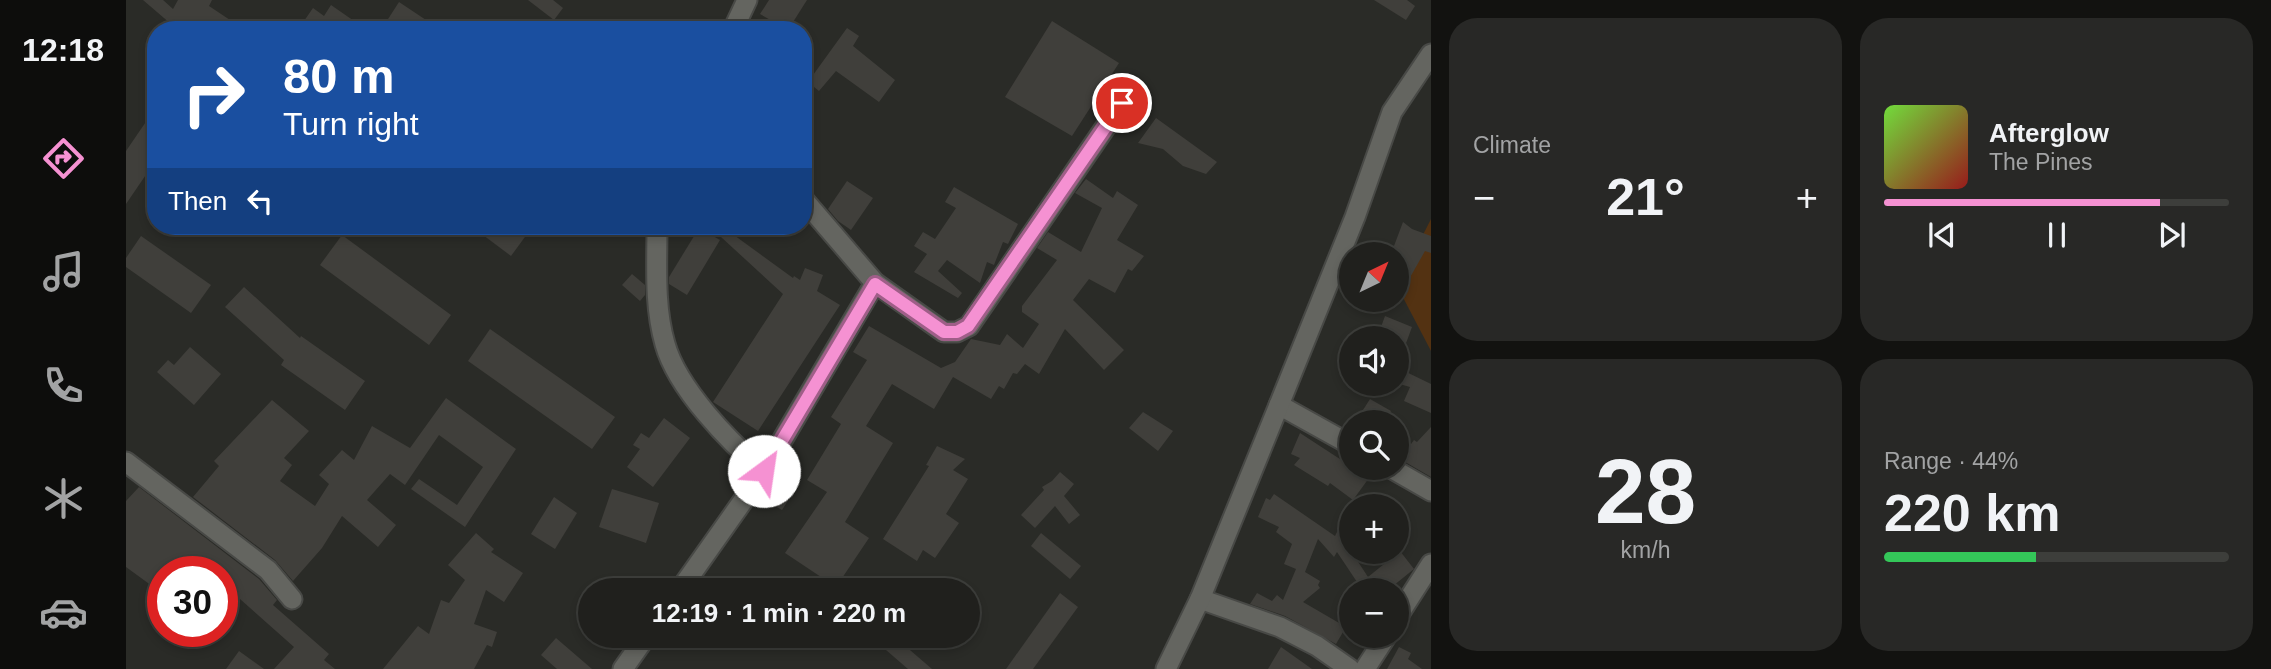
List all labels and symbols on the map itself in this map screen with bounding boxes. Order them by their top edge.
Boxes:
pin [1092,73,1152,133]
north arrow [1339,242,1409,312]
position arrow [727,434,801,508]
speed limit sign: 30 [147,556,238,647]

